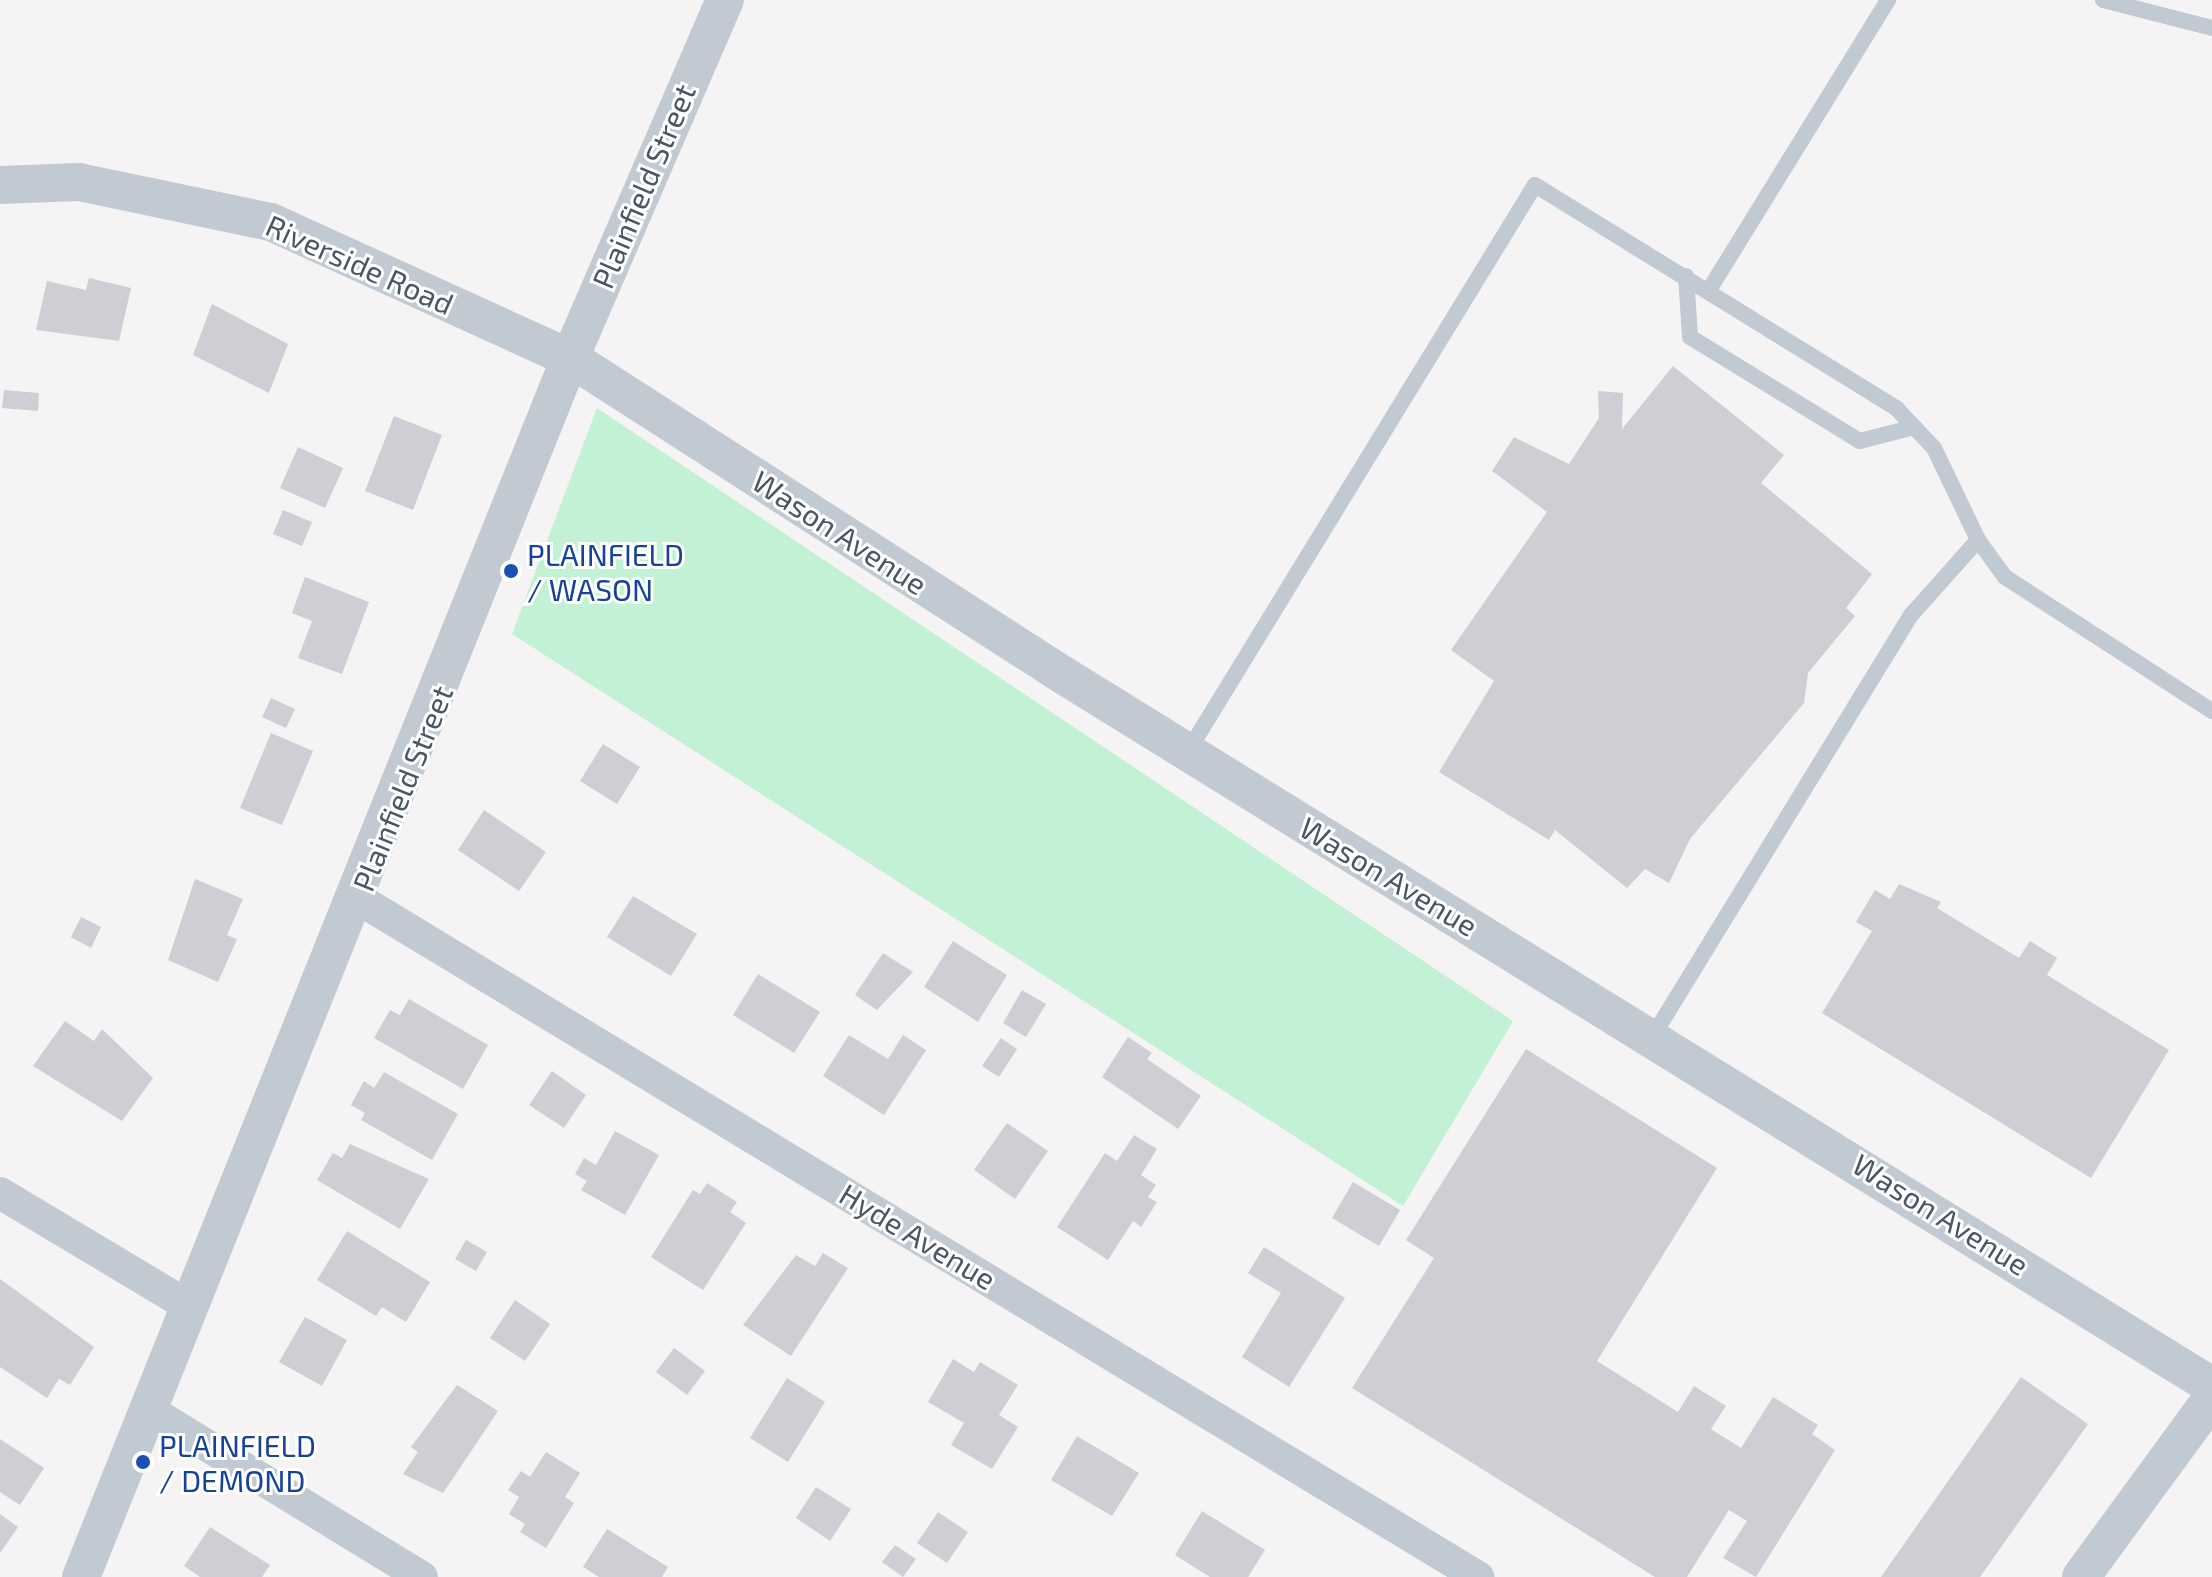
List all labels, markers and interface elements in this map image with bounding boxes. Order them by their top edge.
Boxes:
street label: Plainfield Street [584,78,702,294]
street label: Riverside Road [261,207,459,321]
street label: Wason Avenue [746,462,934,602]
place label: PLAINFIELD / WASON [527,536,684,606]
marker: PLAINFIELD / WASON [502,562,520,580]
street label: Plainfield Street [344,680,460,896]
street label: Wason Avenue [1293,809,1485,943]
street label: Wason Avenue [1846,1145,2036,1283]
street label: Hyde Avenue [833,1175,1003,1297]
place label: PLAINFIELD / DEMOND [159,1427,316,1498]
marker: PLAINFIELD / DEMOND [134,1453,152,1471]

